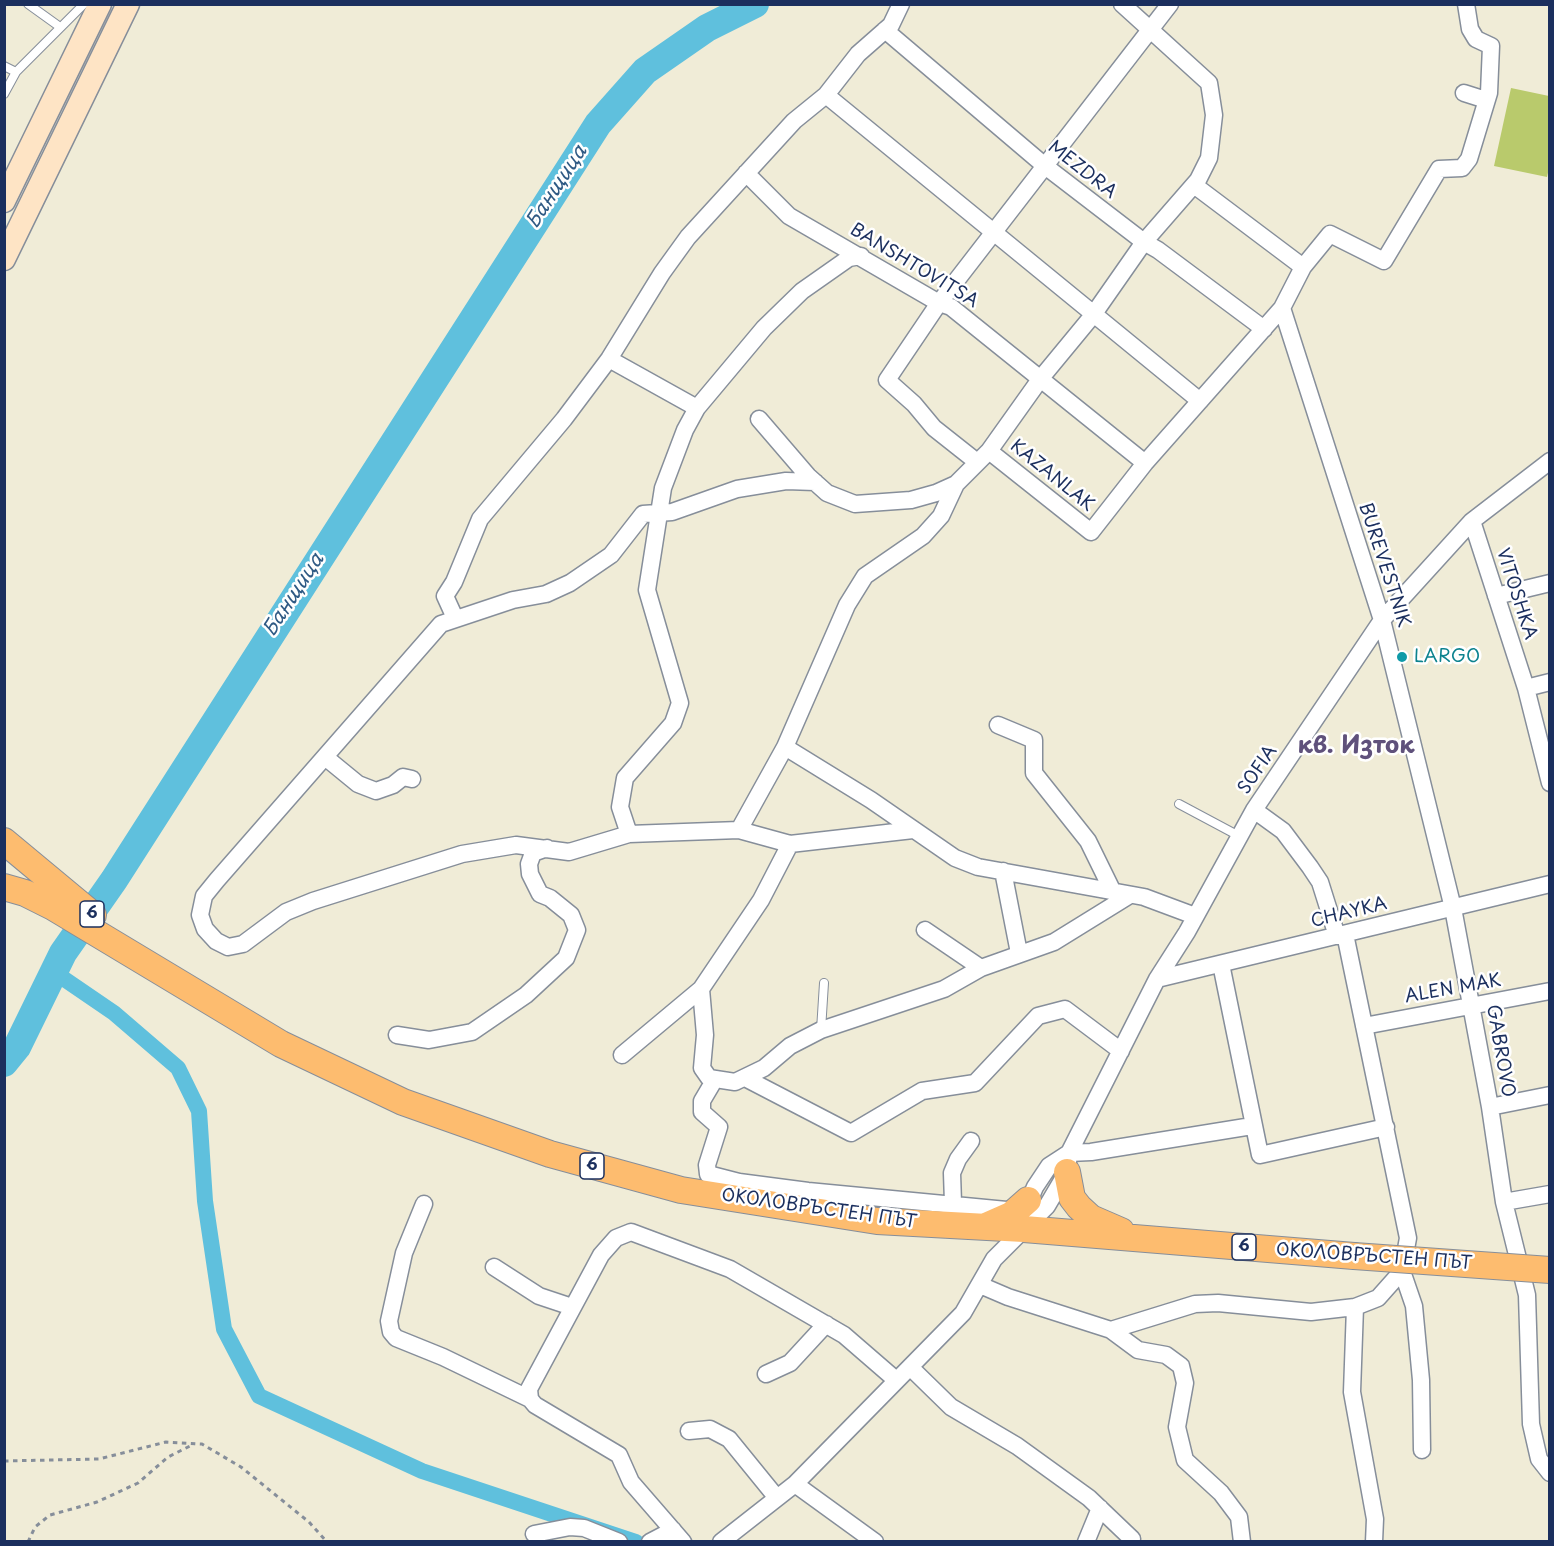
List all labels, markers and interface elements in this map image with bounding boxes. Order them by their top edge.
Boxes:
street label: MEZDRA [1043,137,1121,203]
water label: Банщица [521,141,593,233]
street label: BANSHTOVITSA [846,219,982,313]
street label: KAZANLAK [1006,436,1098,516]
street label: BUREVESTNIK [1354,500,1414,630]
street label: VITOSHKA [1491,546,1541,642]
water label: Банщица [258,549,330,641]
place label: LARGO [1414,646,1480,668]
marker: LARGO [1395,650,1409,664]
district label: кв. Изток [1298,732,1414,760]
street label: SOFIA [1234,741,1282,799]
street label: CHAYKA [1309,893,1389,933]
road number: 6 [80,901,104,927]
street label: ALEN MAK [1403,970,1503,1008]
street label: GABROVO [1481,1003,1519,1099]
road number: 6 [580,1153,604,1179]
street label: ОКОЛОВРЪСТЕН ПЪТ [720,1185,918,1233]
road number: 6 [1232,1234,1256,1260]
street label: ОКОЛОВРЪСТЕН ПЪТ [1275,1239,1473,1275]

